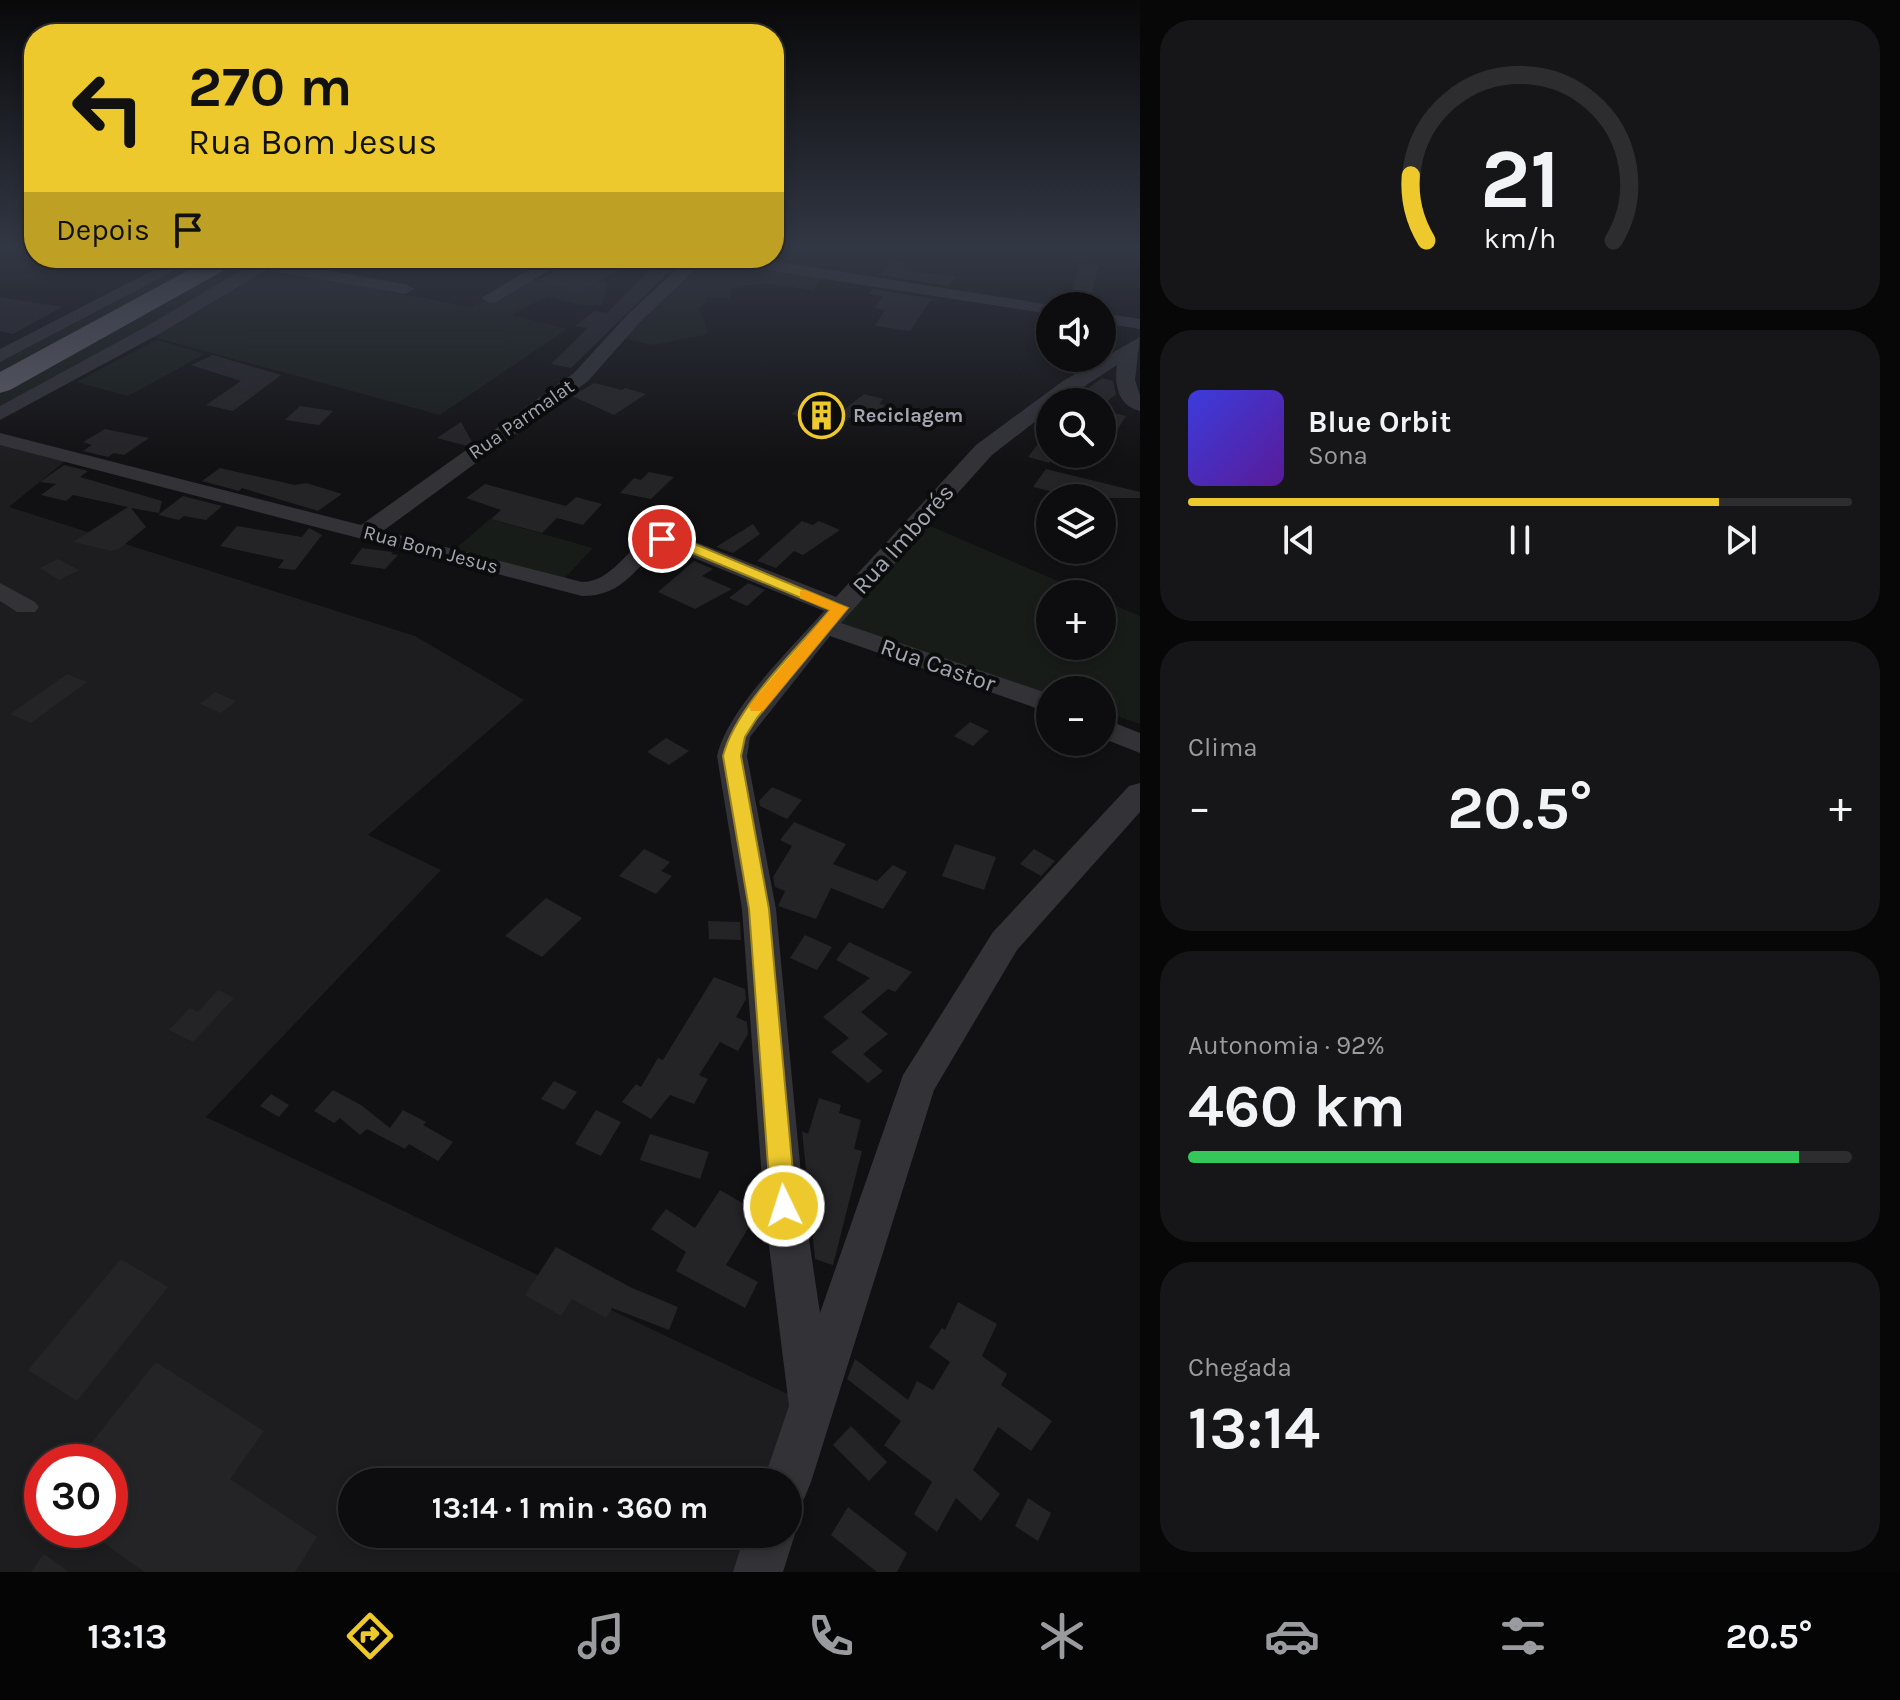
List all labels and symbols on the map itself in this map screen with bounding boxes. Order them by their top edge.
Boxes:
street label: Rua Parmalat [464,374,579,464]
building icon: Reciclagem [798,391,846,439]
place label: Reciclagem [853,404,963,427]
street label: Rua Imborés [846,478,960,600]
pin [628,505,696,573]
street label: Rua Bom Jesus [361,520,501,579]
street label: Rua Castor [877,632,999,698]
position arrow [742,1164,826,1248]
speed limit sign: 30 [24,1444,128,1548]

